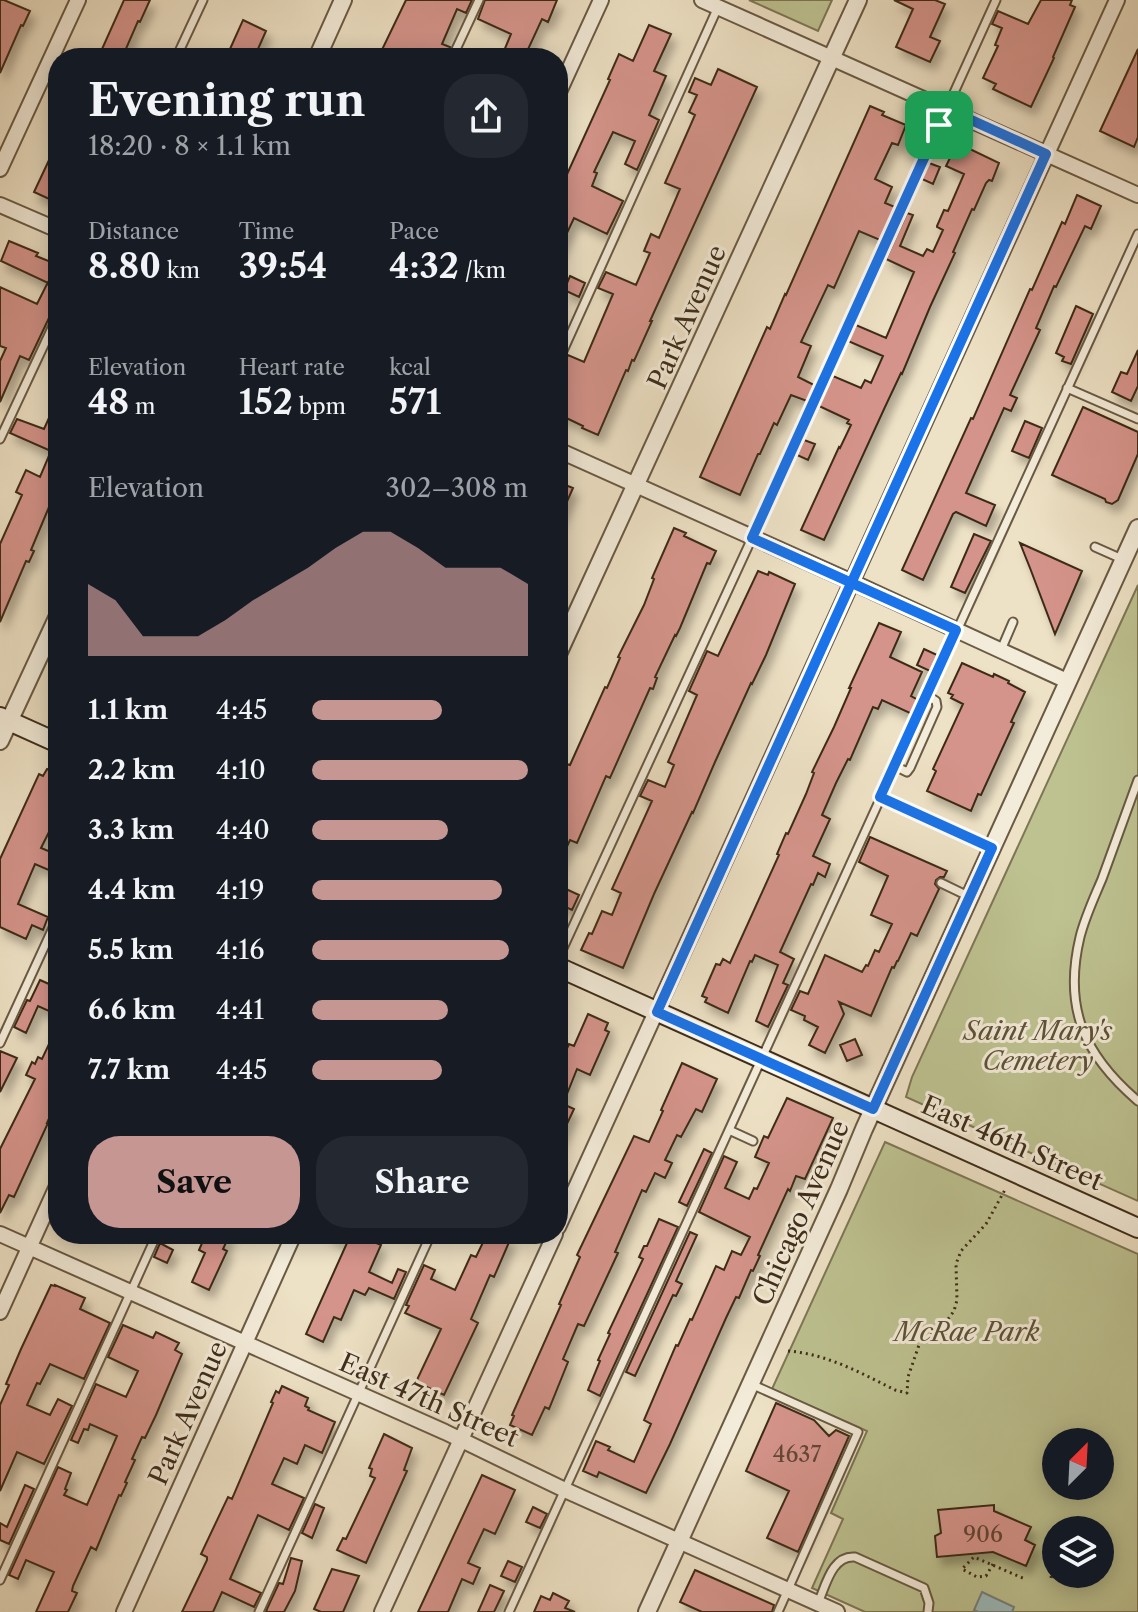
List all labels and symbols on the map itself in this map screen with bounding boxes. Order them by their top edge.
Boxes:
pin [905,91,973,159]
street label: Park Avenue [641,240,733,394]
park label: Saint Mary's Cemetery [962,1015,1113,1077]
street label: East 46th Street [916,1089,1108,1198]
street label: Chicago Avenue [746,1115,856,1311]
park label: McRae Park [892,1316,1040,1348]
street label: Park Avenue [142,1336,234,1490]
street label: East 47th Street [334,1346,524,1454]
north arrow [1042,1428,1114,1500]
house number: 4637 [773,1441,821,1468]
house number: 906 [963,1521,1003,1548]

